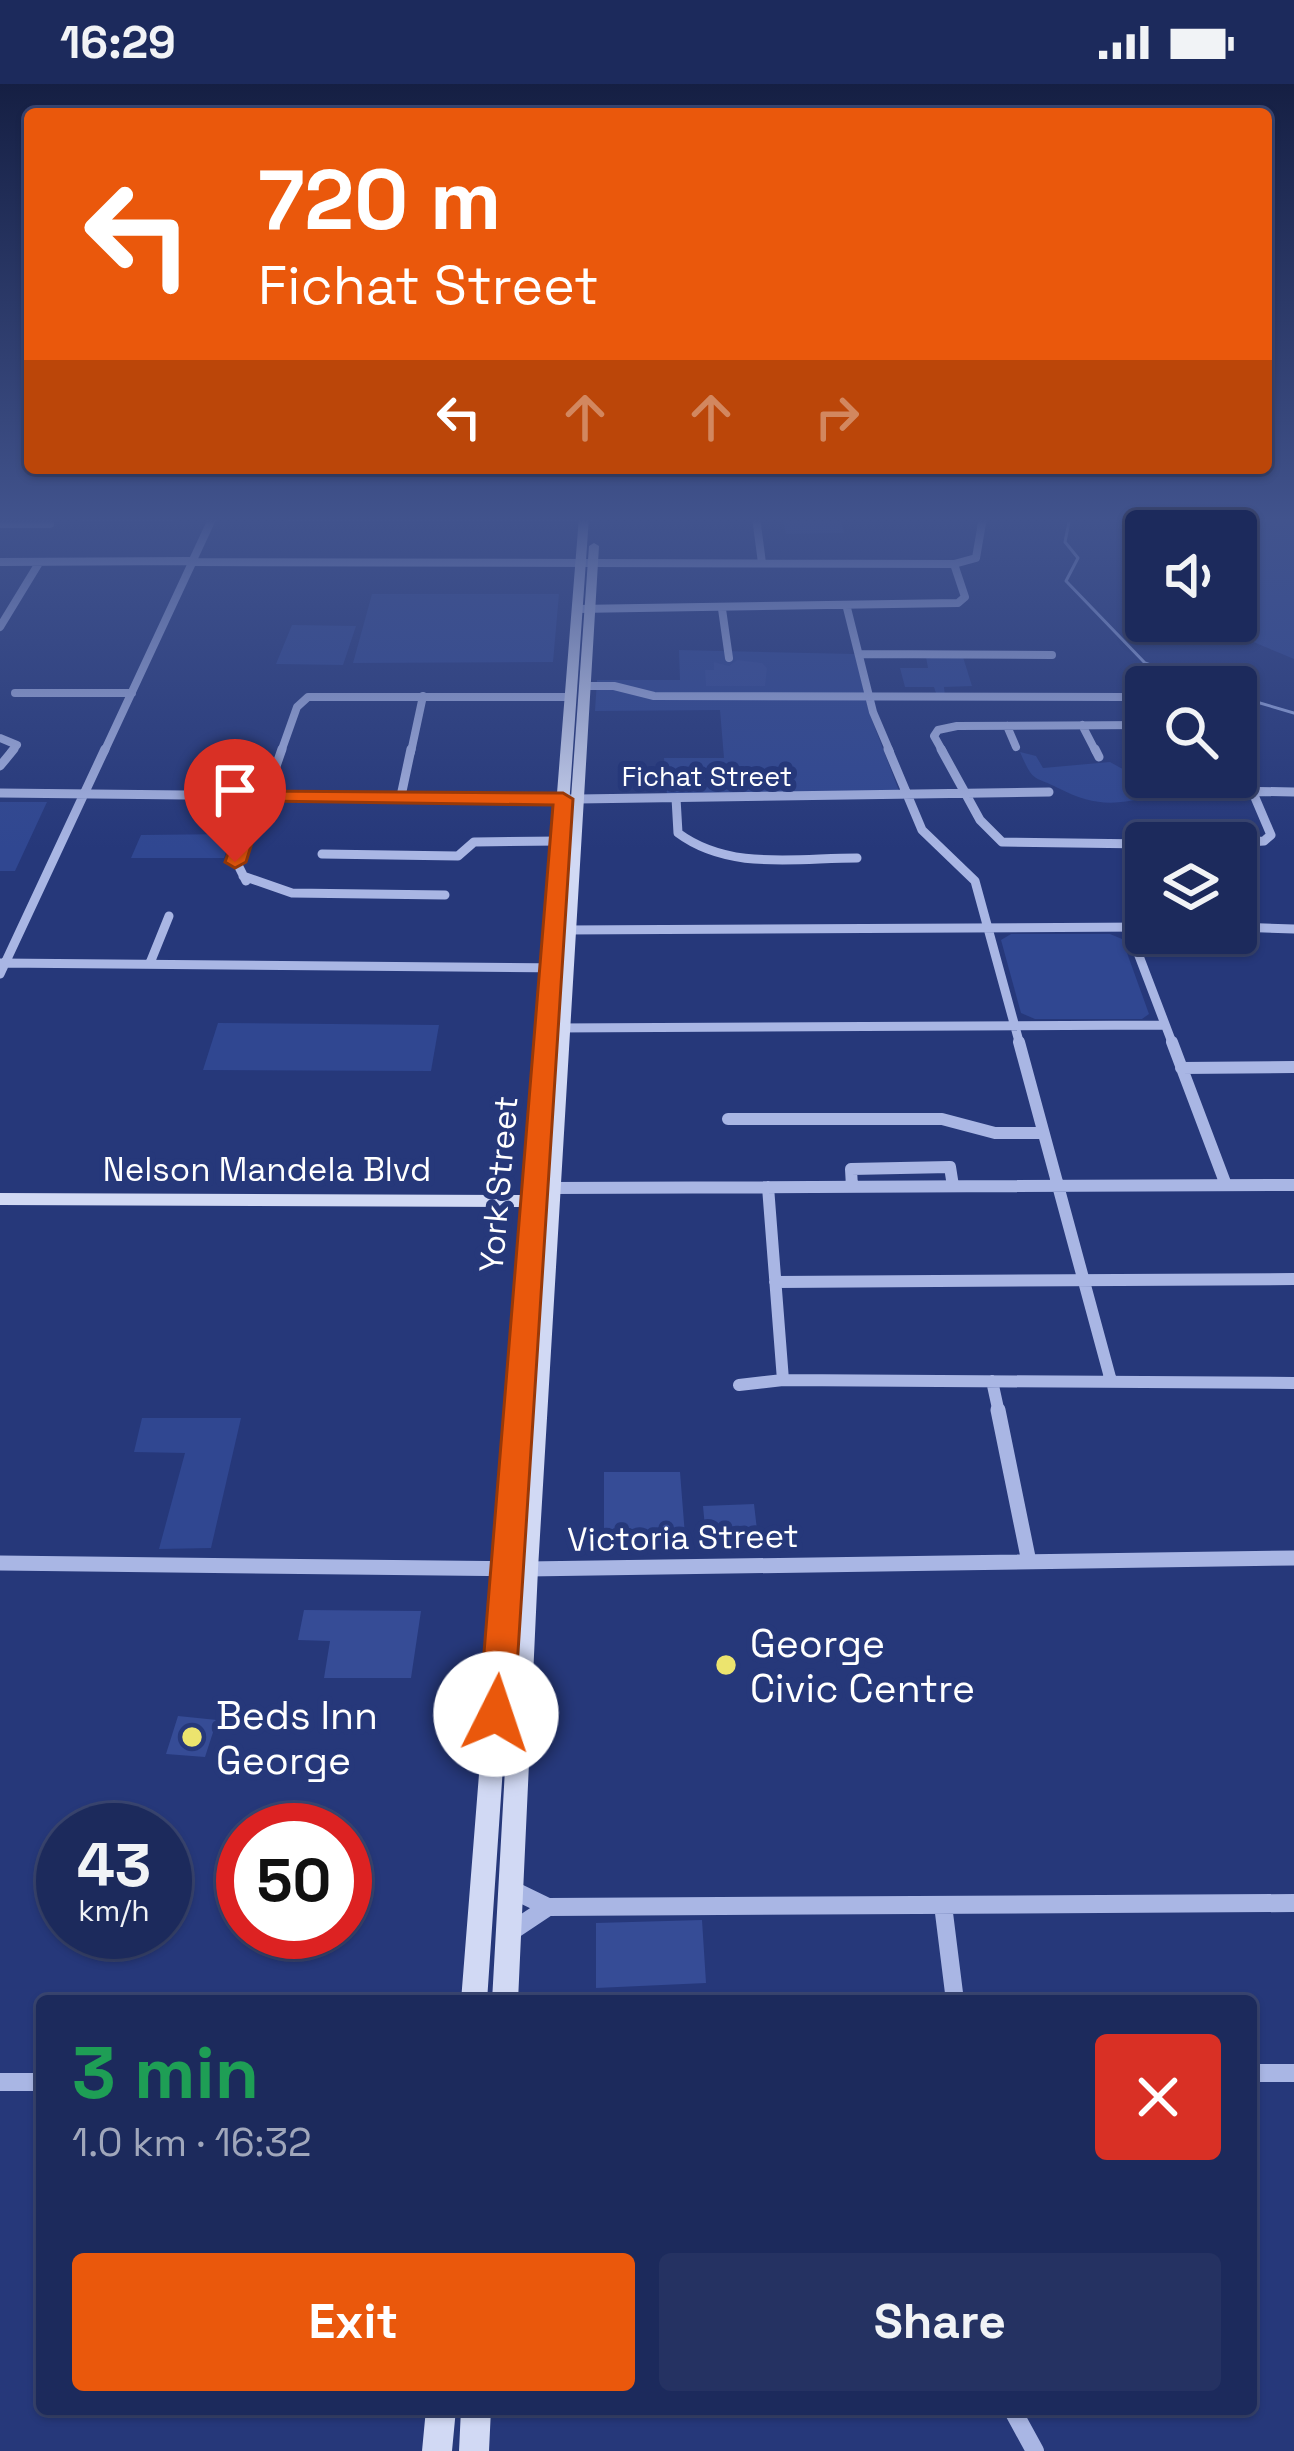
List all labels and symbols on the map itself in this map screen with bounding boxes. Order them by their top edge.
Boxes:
pin [184,739,286,862]
street label: Fichat Street [622,759,792,794]
street label: York Street [470,1094,528,1274]
street label: Nelson Mandela Blvd [103,1149,431,1191]
street label: Victoria Street [567,1515,799,1561]
place label: George Civic Centre [750,1619,975,1713]
position arrow [433,1651,559,1777]
marker: George Civic Centre [713,1652,739,1678]
place label: Beds Inn George [216,1691,378,1785]
marker: Beds Inn George [179,1724,205,1750]
speed limit sign: 50 [216,1803,372,1959]

